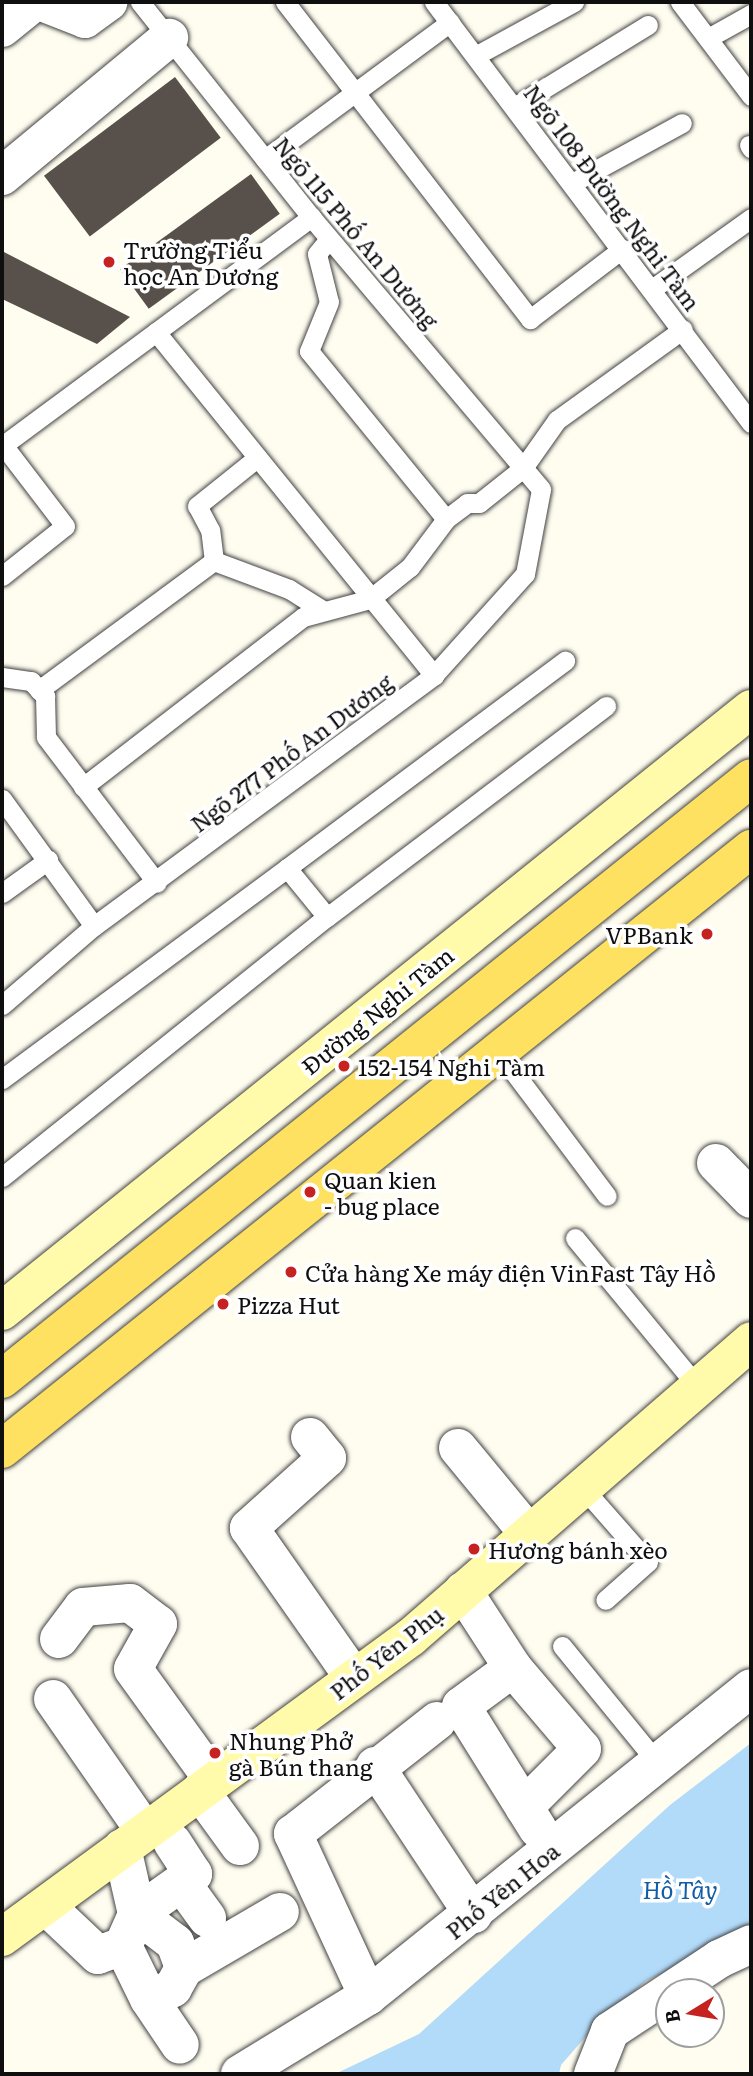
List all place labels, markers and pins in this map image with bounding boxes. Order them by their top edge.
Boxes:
place label: Trường Tiểu học An Dương [123,235,279,289]
marker: Trường Tiểu học An Dương [101,254,117,270]
place label: VPBank [606,920,693,948]
marker: VPBank [699,926,715,942]
place label: 152-154 Nghi Tàm [358,1052,545,1080]
marker: 152-154 Nghi Tàm [336,1058,352,1074]
place label: Quan kien - bug place [324,1165,440,1219]
marker: Quan kien - bug place [302,1184,318,1200]
place label: Cửa hàng Xe máy điện VinFast Tây Hồ [305,1258,716,1286]
marker: Cửa hàng Xe máy điện VinFast Tây Hồ [283,1264,299,1280]
place label: Pizza Hut [237,1290,340,1318]
marker: Pizza Hut [215,1296,231,1312]
place label: Hương bánh xèo [488,1535,668,1563]
marker: Hương bánh xèo [466,1541,482,1557]
place label: Nhung Phở gà Bún thang [229,1726,373,1780]
marker: Nhung Phở gà Bún thang [207,1745,223,1761]

